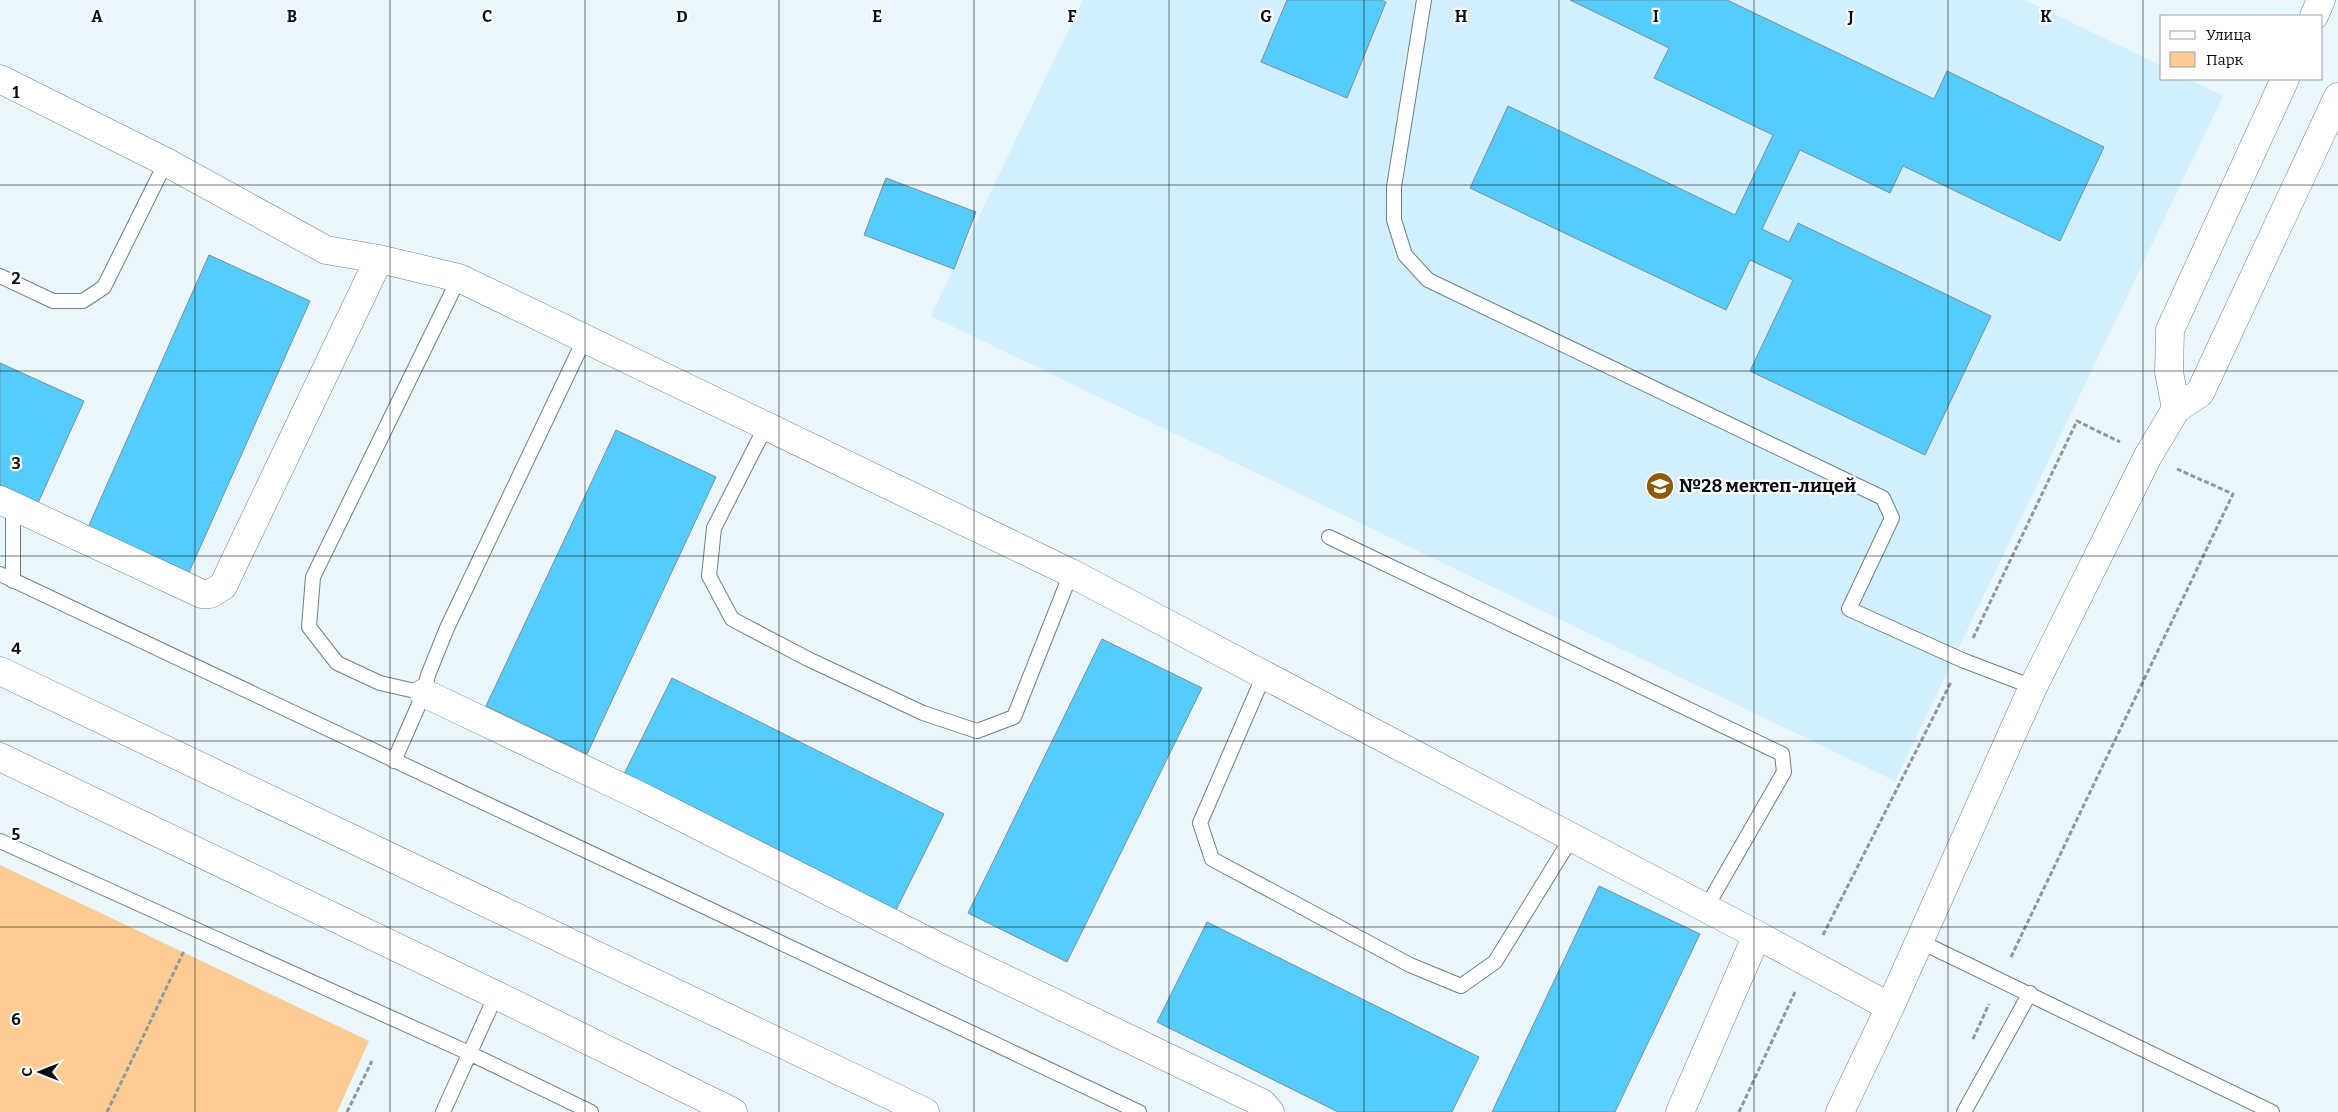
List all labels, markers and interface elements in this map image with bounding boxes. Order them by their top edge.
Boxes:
text: A [91,7,103,26]
text: B [287,7,297,26]
text: C [482,7,492,26]
text: D [676,7,688,26]
text: E [872,7,882,26]
text: F [1068,7,1077,26]
text: G [1260,7,1272,26]
text: H [1455,7,1468,26]
text: I [1653,7,1659,26]
text: J [1847,7,1854,26]
text: K [2040,7,2052,26]
legend [2160,15,2323,80]
text: Улица [2206,26,2252,44]
text: Парк [2206,51,2244,69]
text: 1 [13,83,20,102]
text: 2 [11,269,21,288]
text: 3 [11,454,21,473]
school or university icon: №28 мектеп-лицей [1645,471,1675,501]
place label: №28 мектеп-лицей [1679,475,1856,497]
text: 4 [11,639,21,658]
text: 5 [12,825,21,844]
text: 6 [11,1010,21,1029]
north arrow [15,1047,65,1097]
text: С [19,1067,36,1076]

